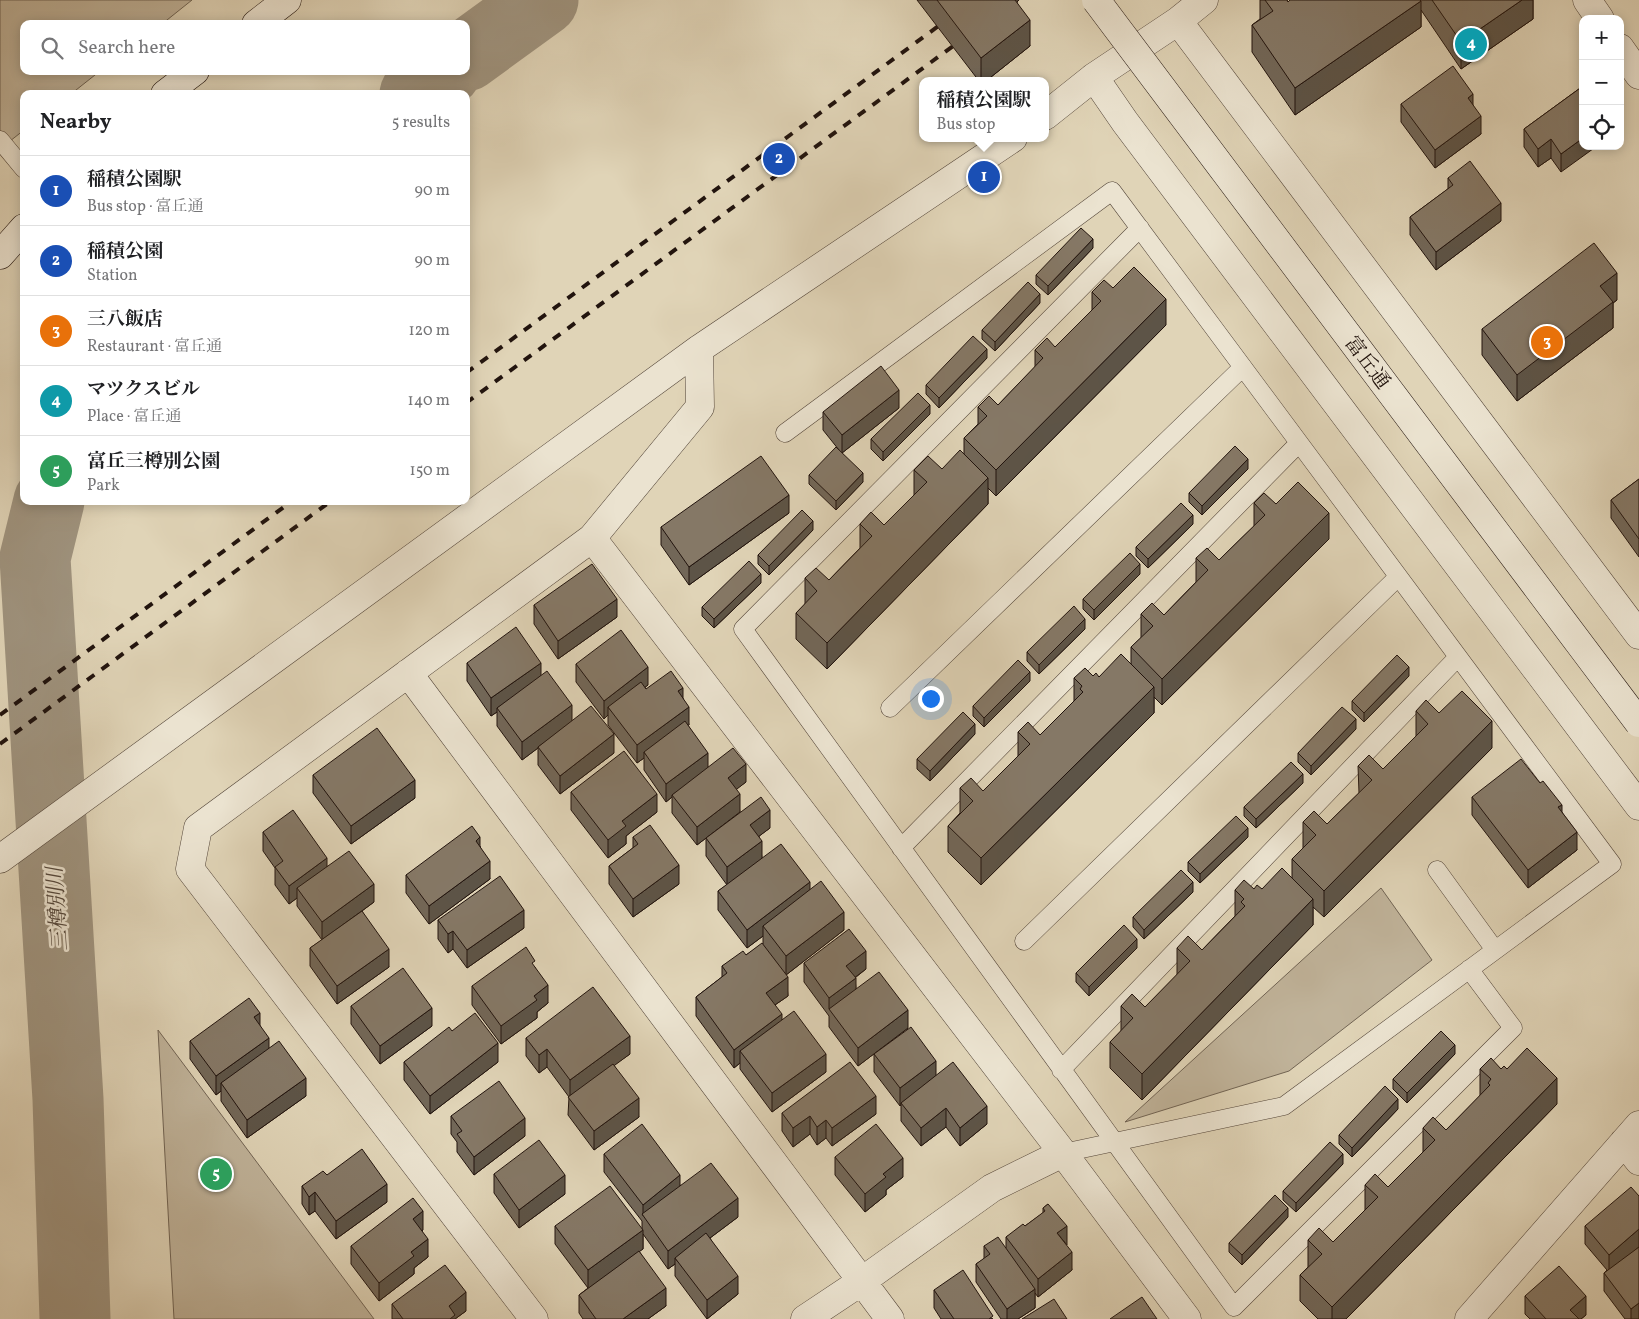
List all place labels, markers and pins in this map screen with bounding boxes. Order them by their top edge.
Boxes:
pin: 4 [1455,25,1487,63]
pin: 2 [763,140,795,178]
pin: 1 [968,158,1000,196]
pin: 3 [1531,323,1563,361]
pin: 5 [200,1155,232,1193]

